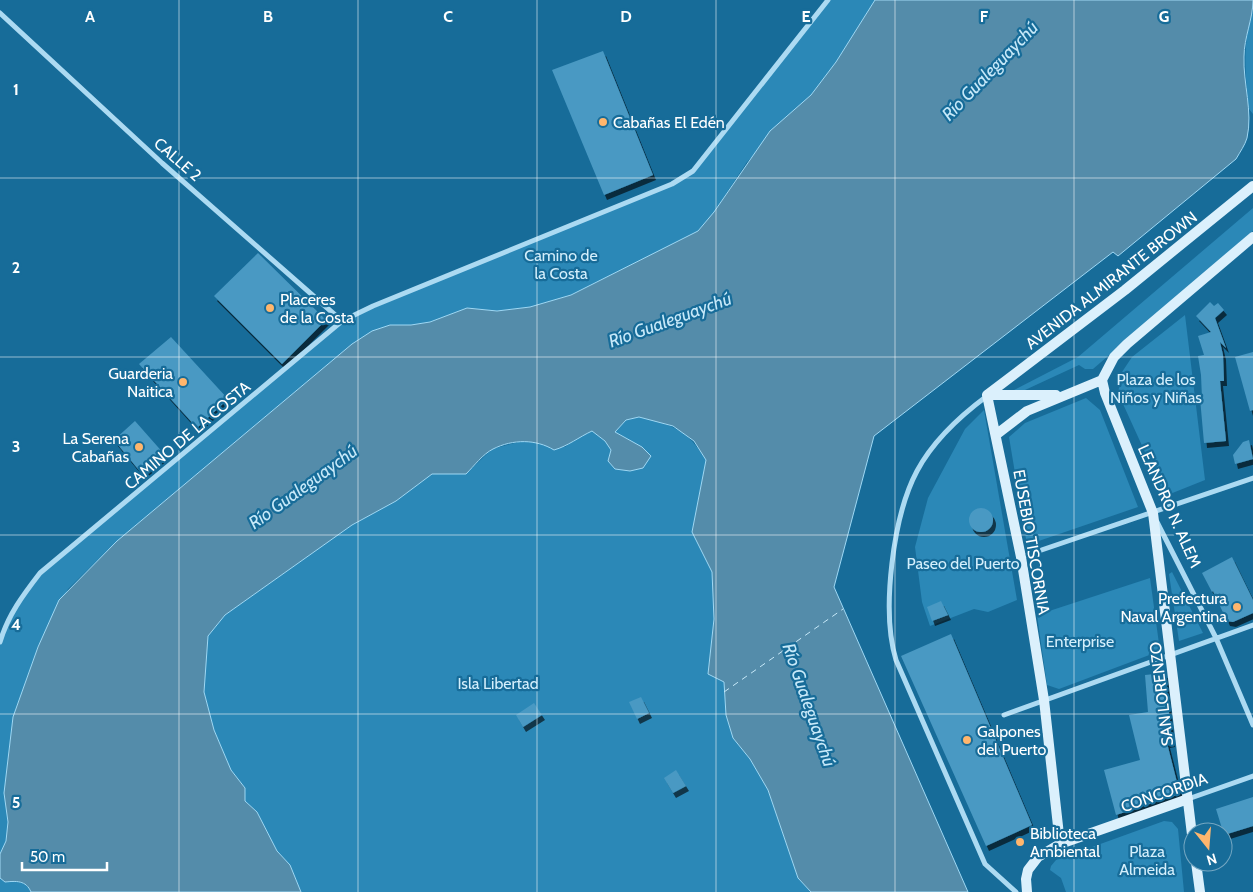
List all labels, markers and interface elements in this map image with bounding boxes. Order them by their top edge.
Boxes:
text: A [85,7,95,26]
text: B [263,7,273,26]
text: C [443,7,453,26]
text: D [620,7,632,26]
text: E [801,7,811,26]
text: F [980,7,989,26]
text: G [1159,7,1169,26]
water label: Río Gualeguaychú [937,17,1043,125]
text: 1 [13,80,19,99]
place label: Cabañas El Edén [613,113,725,132]
marker: Cabañas El Edén [597,116,609,128]
street label: CALLE 2 [150,134,205,185]
street label: AVENIDA ALMIRANTE BROWN [1022,208,1201,353]
park label: Camino de la Costa [524,246,598,283]
text: 2 [12,258,20,277]
water label: Río Gualeguaychú [606,288,735,352]
place label: Placeres de la Costa [280,290,354,327]
marker: Placeres de la Costa [264,302,276,314]
place label: Guarderia Naitica [108,364,173,401]
park label: Plaza de los Niños y Niñas [1110,370,1202,407]
marker: Guarderia Naitica [177,376,189,388]
street label: CAMINO DE LA COSTA [121,377,254,494]
place label: La Serena Cabañas [63,429,129,466]
text: 3 [12,437,20,456]
water label: Río Gualeguaychú [244,440,362,534]
marker: La Serena Cabañas [133,441,145,453]
street label: LEANDRO N. ALEM [1134,442,1205,571]
street label: EUSEBIO TISCORNIA [1009,468,1054,616]
park label: Paseo del Puerto [906,554,1020,573]
place label: Prefectura Naval Argentina [1120,589,1227,626]
marker: Prefectura Naval Argentina [1231,601,1243,613]
text: 4 [11,615,21,634]
park label: Enterprise [1046,632,1114,651]
water label: Río Gualeguaychú [778,640,840,770]
street label: SAN LORENZO [1146,641,1177,747]
park label: Isla Libertad [457,674,539,693]
place label: Galpones del Puerto [977,722,1046,759]
marker: Galpones del Puerto [961,734,973,746]
street label: CONCORDIA [1118,769,1210,816]
text: 5 [12,793,20,812]
north arrow [1183,822,1233,872]
place label: Biblioteca Ambiental [1030,824,1100,861]
marker: Biblioteca Ambiental [1014,836,1026,848]
scale bar [22,840,108,872]
park label: Plaza Almeida [1119,842,1175,879]
text: 50 m [30,848,65,866]
text: N [1204,849,1219,869]

